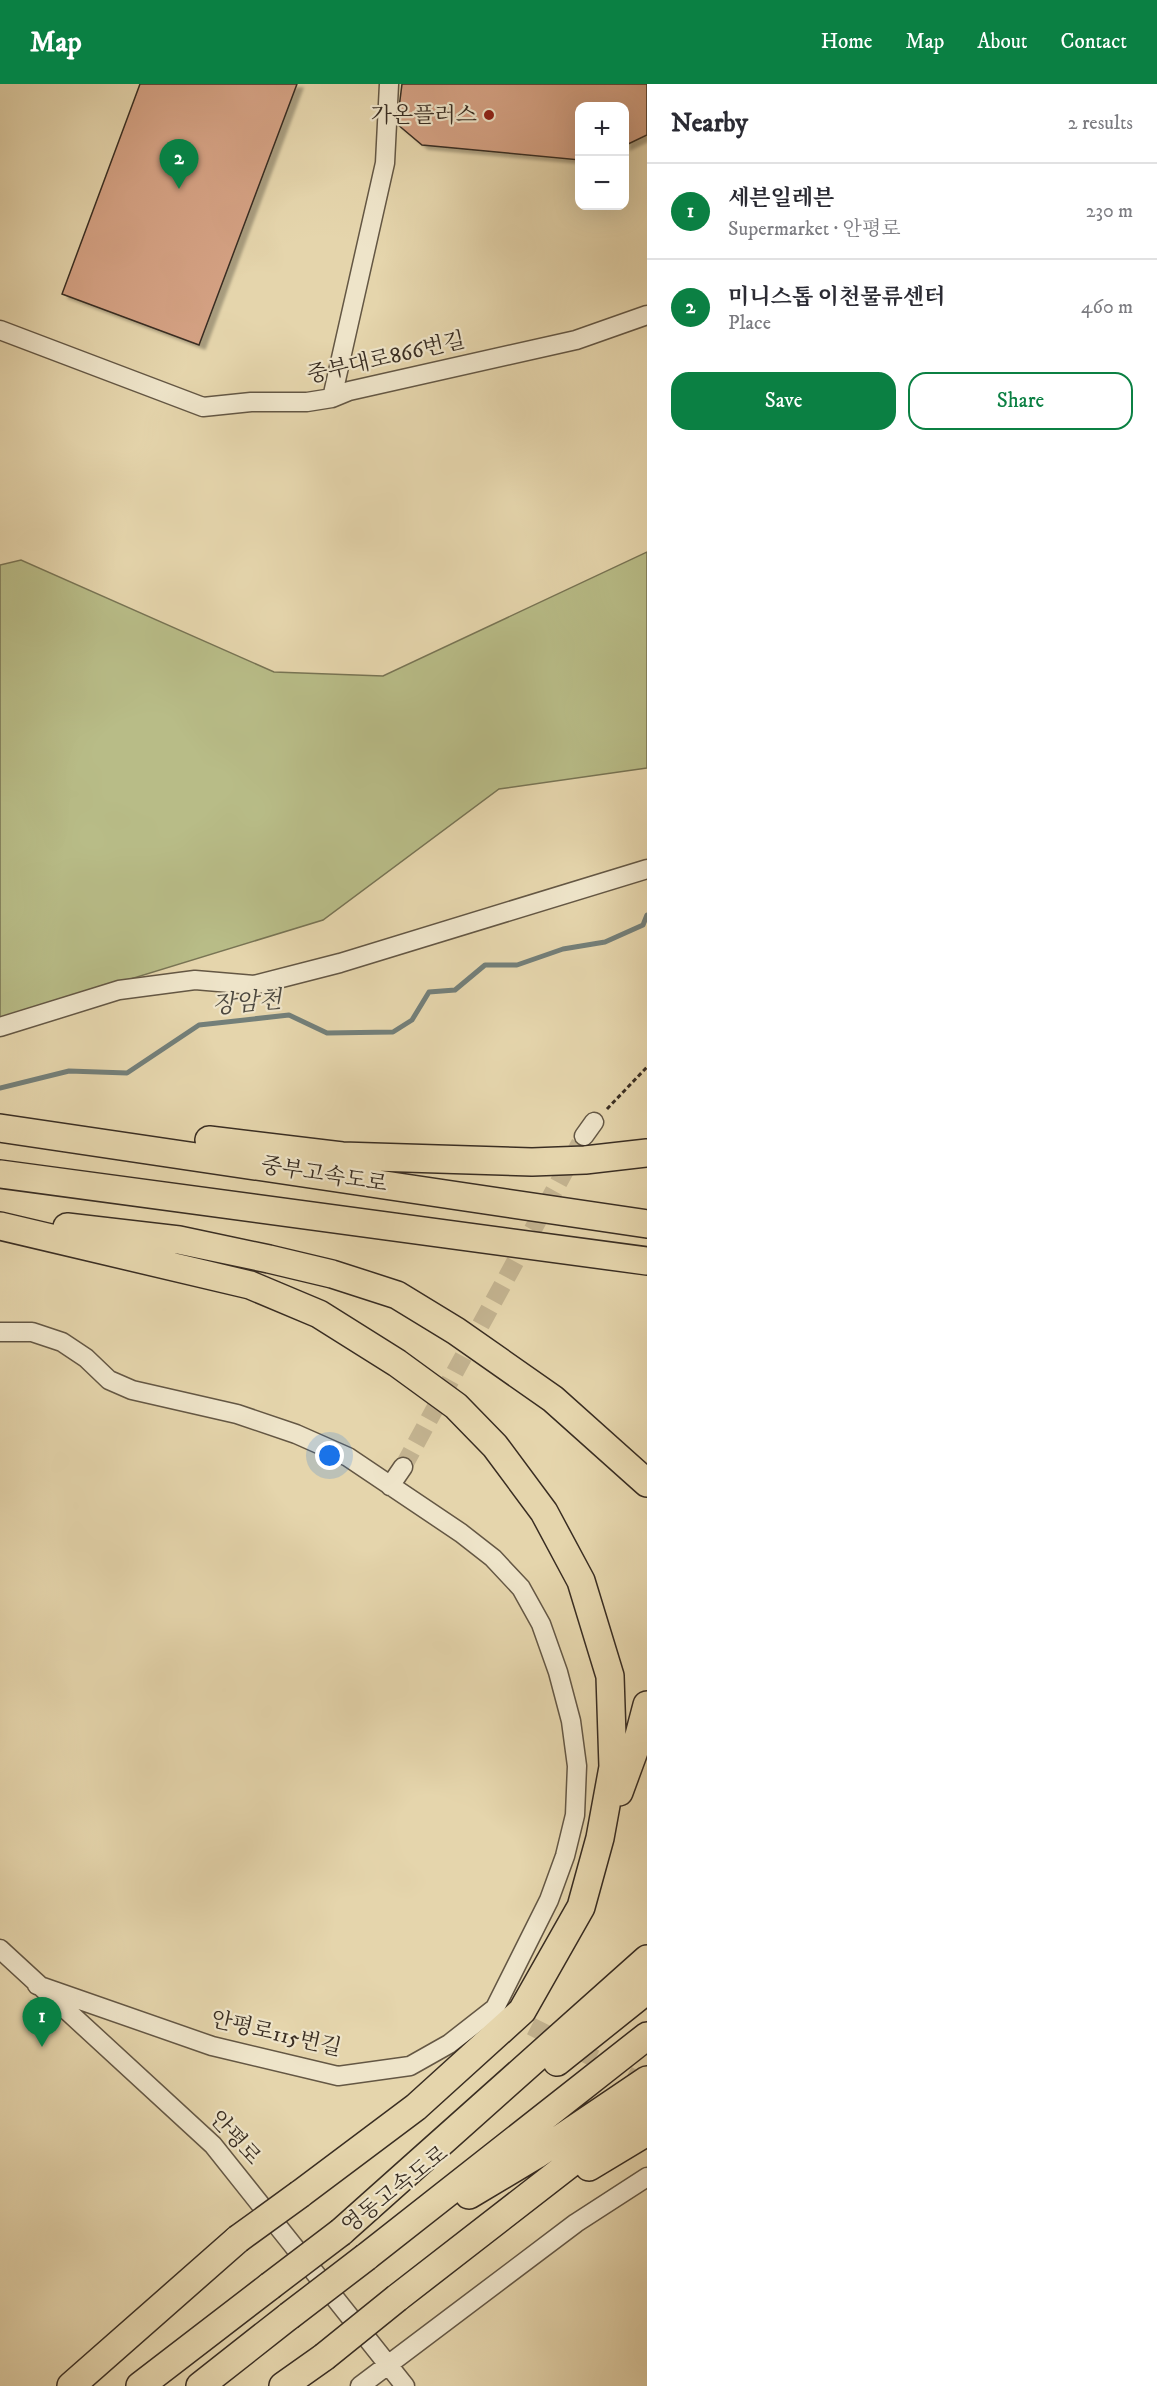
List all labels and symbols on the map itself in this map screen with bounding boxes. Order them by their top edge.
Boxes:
place label: 가온플러스 [371,102,477,129]
marker: 가온플러스 [482,108,496,122]
pin: 2 [160,140,198,189]
street label: 중부대로866번길 [304,327,468,389]
water label: 장암천 [211,985,285,1021]
street label: 중부고속도로 [259,1152,389,1198]
your location [315,1441,344,1470]
pin: 1 [22,1998,62,2047]
street label: 안평로115번길 [208,2006,344,2062]
street label: 안평로 [204,2105,266,2171]
street label: 영동고속도로 [336,2140,454,2240]

